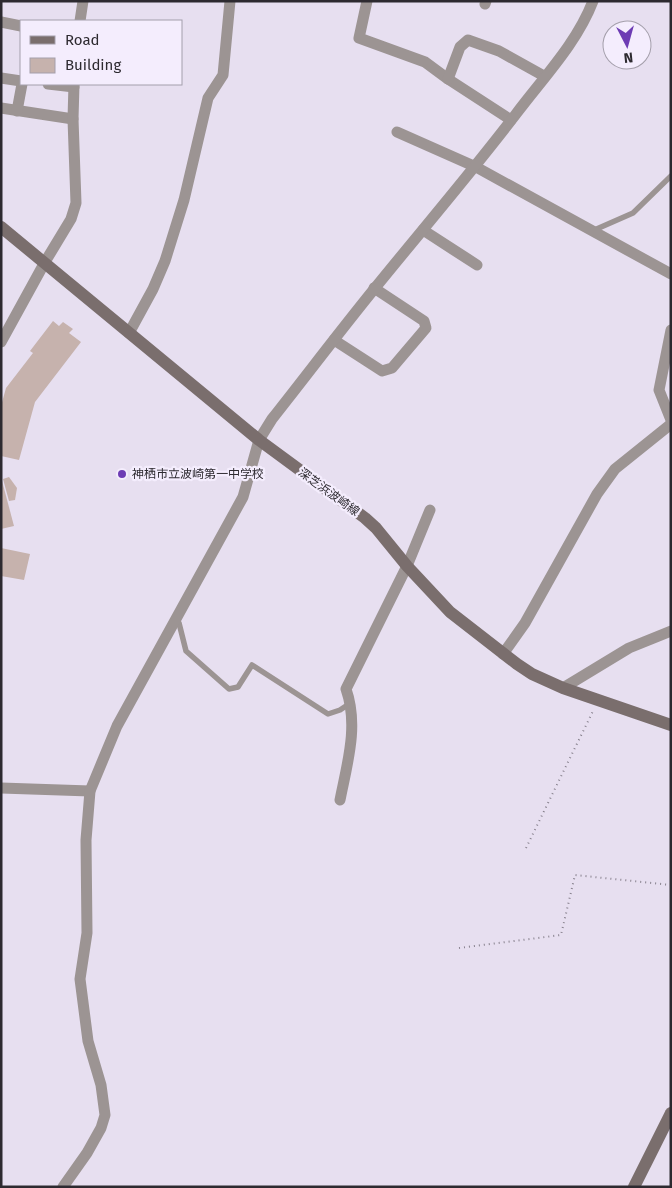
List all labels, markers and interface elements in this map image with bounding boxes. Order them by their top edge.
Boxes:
legend [20,20,182,85]
north arrow [602,20,652,70]
text: Road [65,31,100,49]
text: N [623,48,634,66]
text: Building [65,56,121,74]
street label: 深芝浜波崎線 [296,465,362,519]
place label: 神栖市立波崎第一中学校 [132,467,264,481]
marker: 神栖市立波崎第一中学校 [116,468,128,480]

